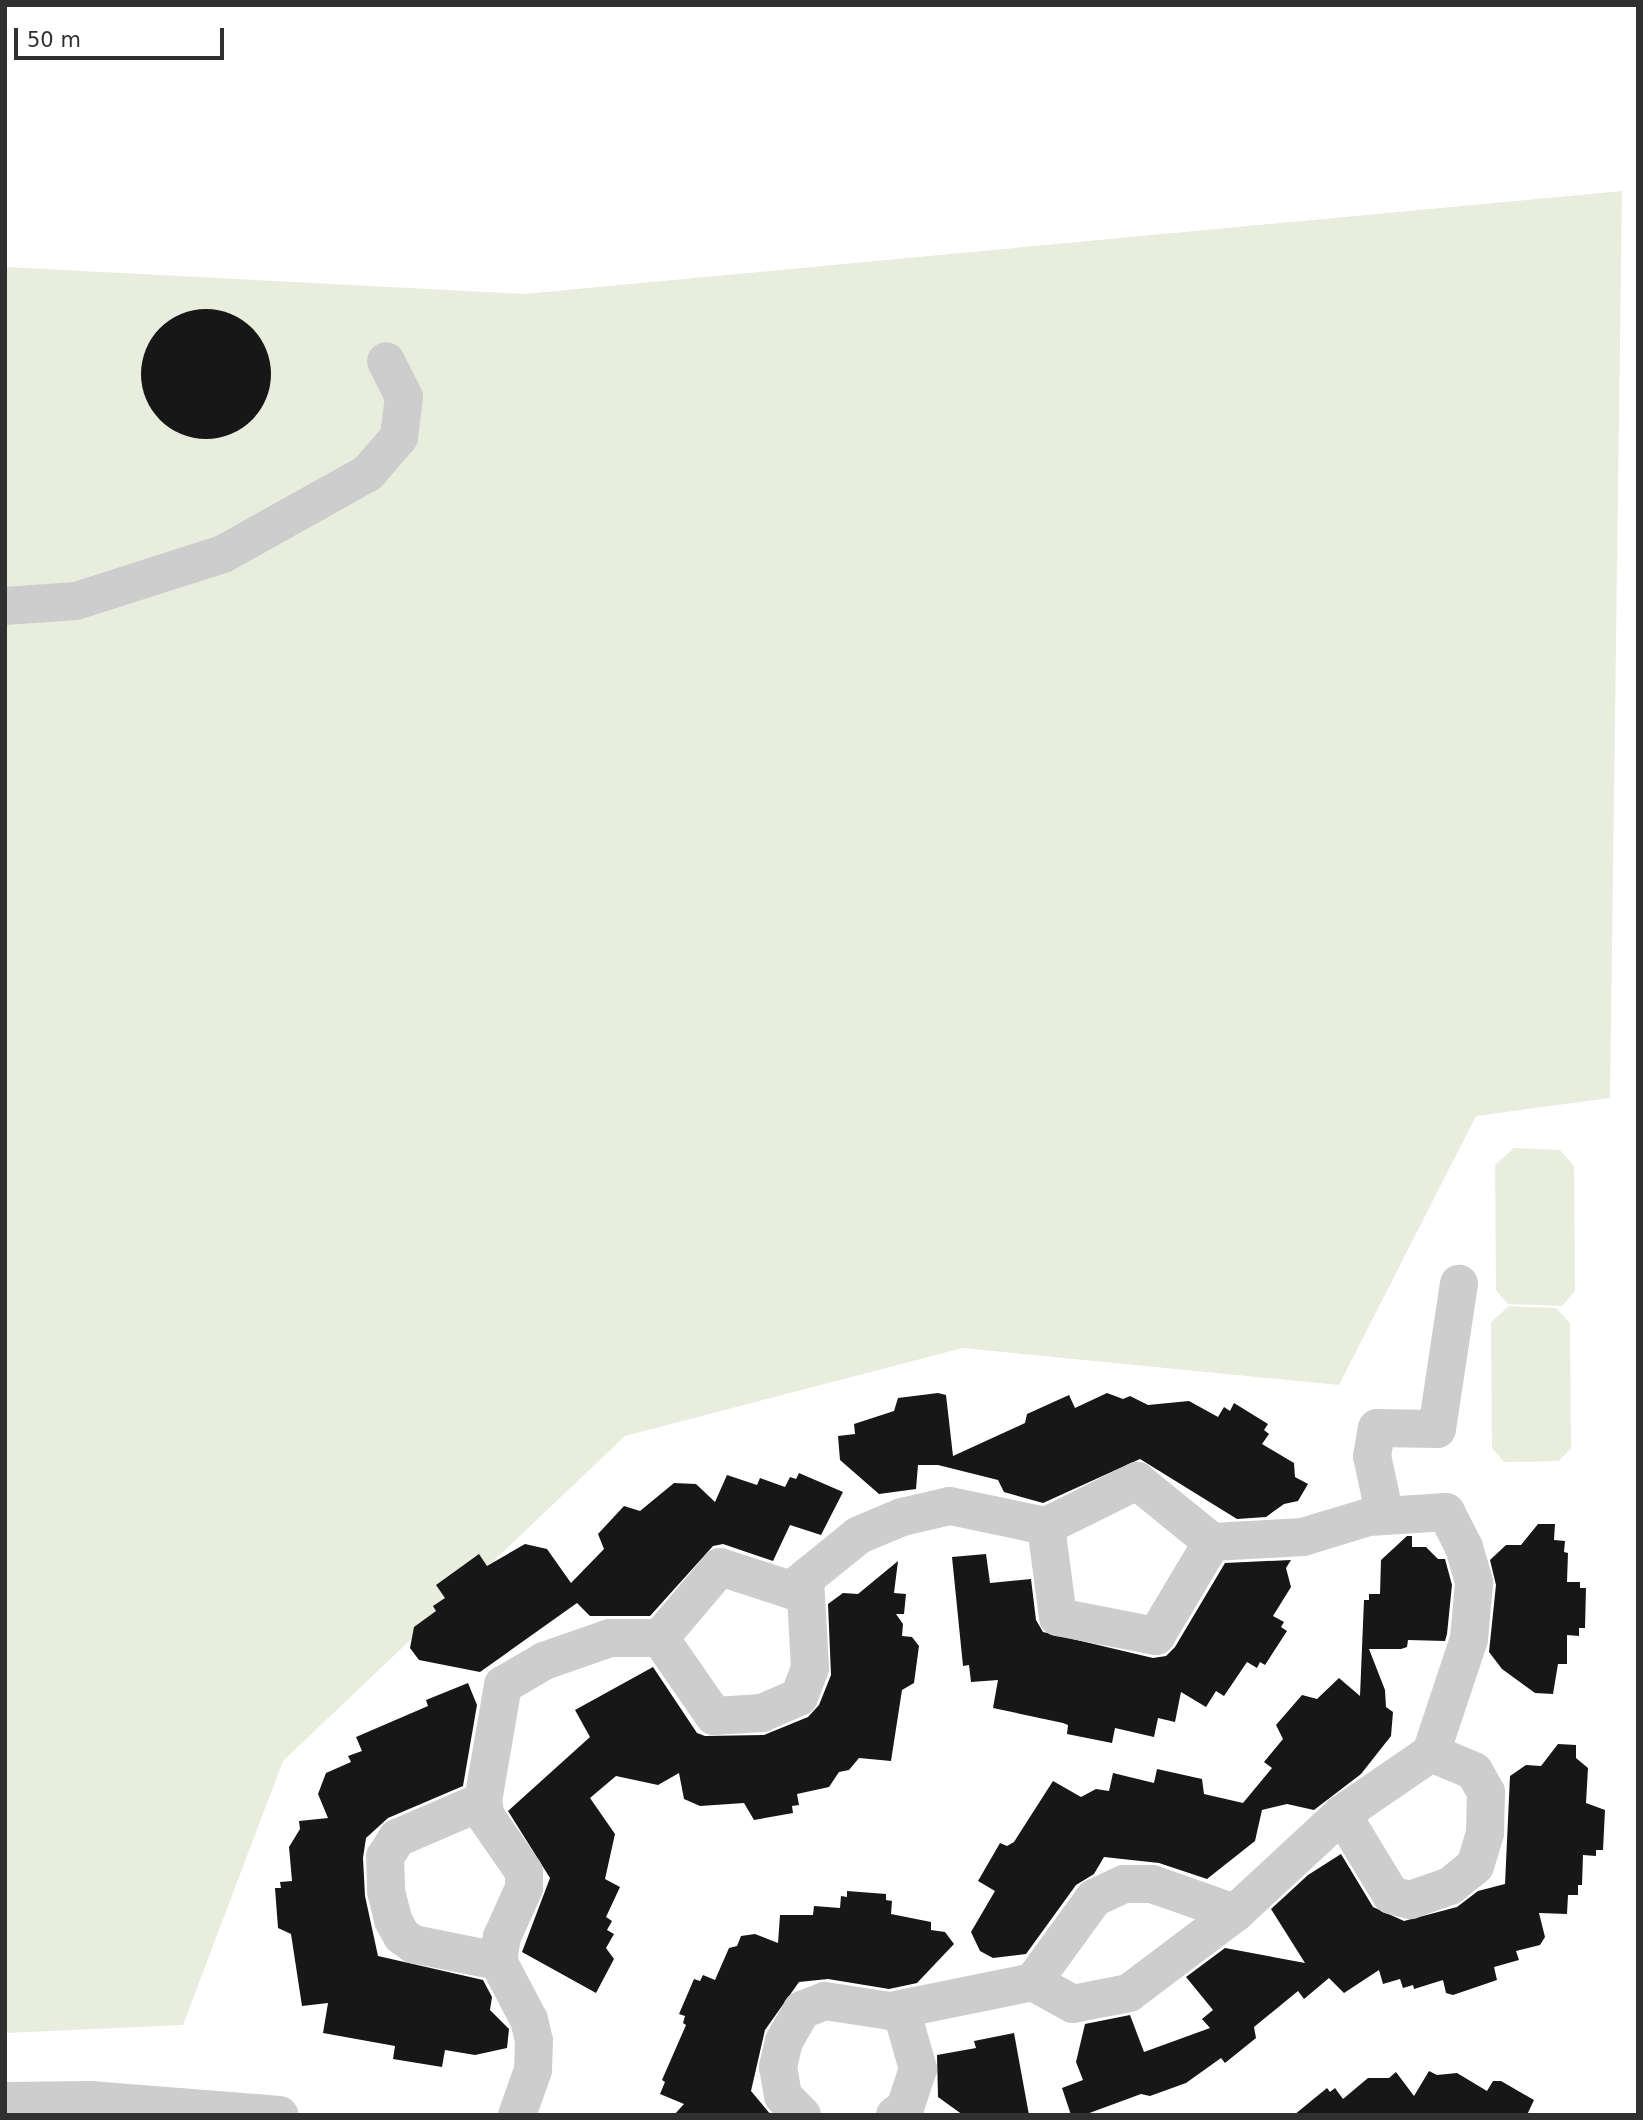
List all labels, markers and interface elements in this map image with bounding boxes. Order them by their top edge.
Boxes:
scale bar [18,14,228,58]
text: 50 m [27,28,81,52]

